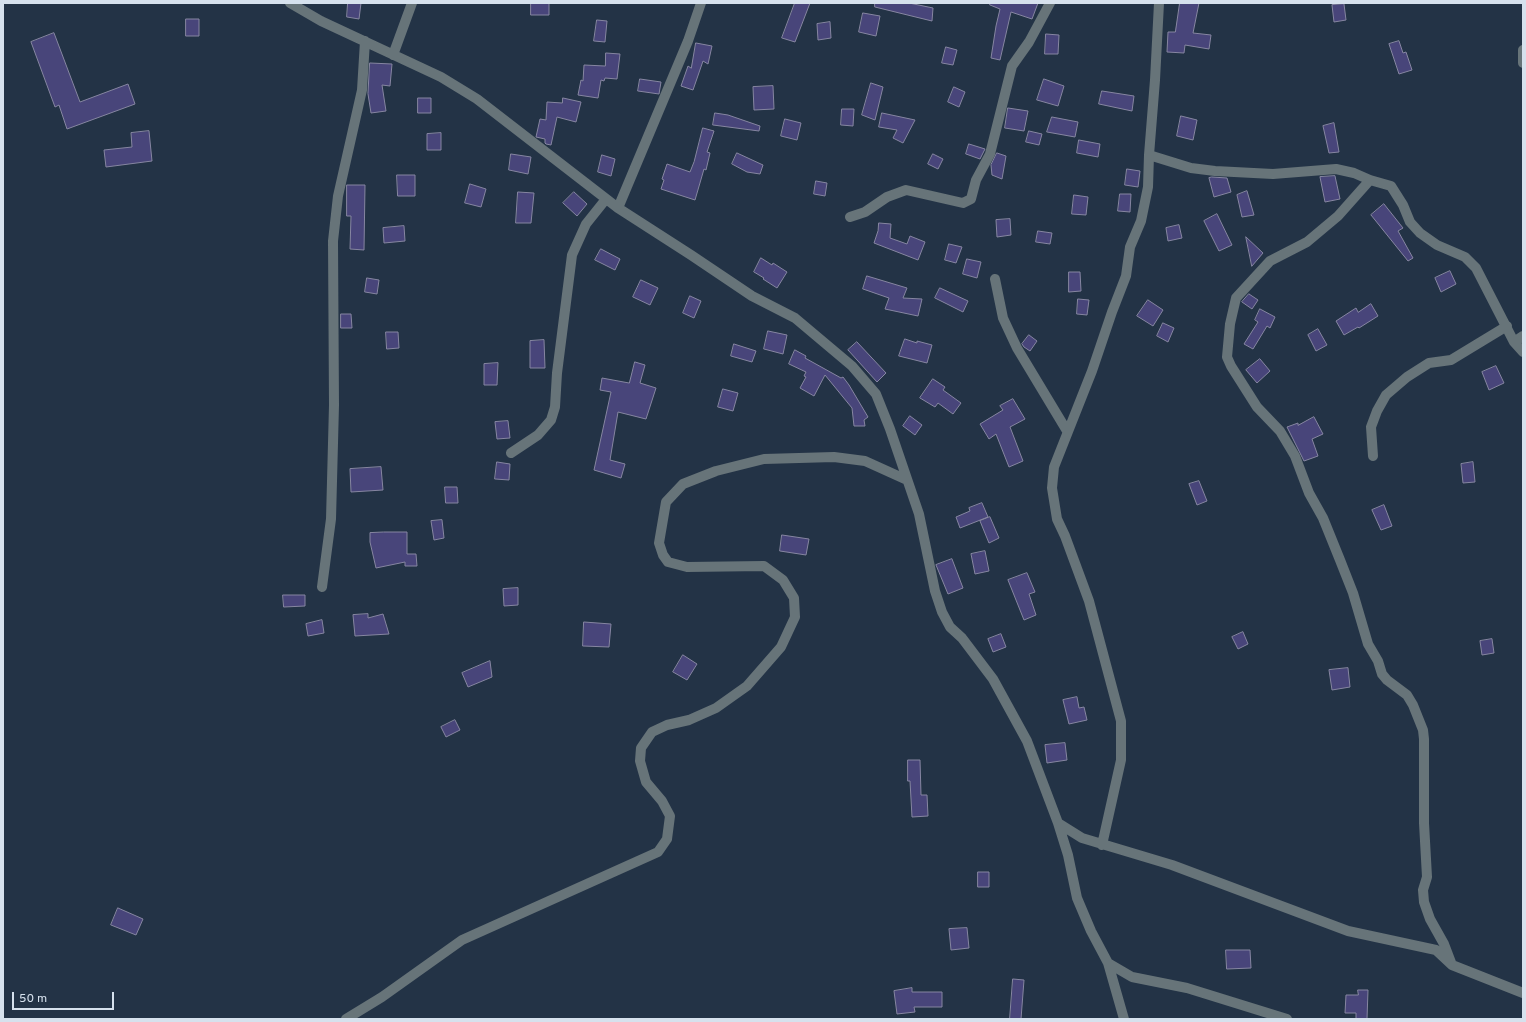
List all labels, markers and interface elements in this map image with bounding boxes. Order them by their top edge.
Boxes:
scale bar [14,984,116,1010]
text: 50 m [19,991,47,1007]

